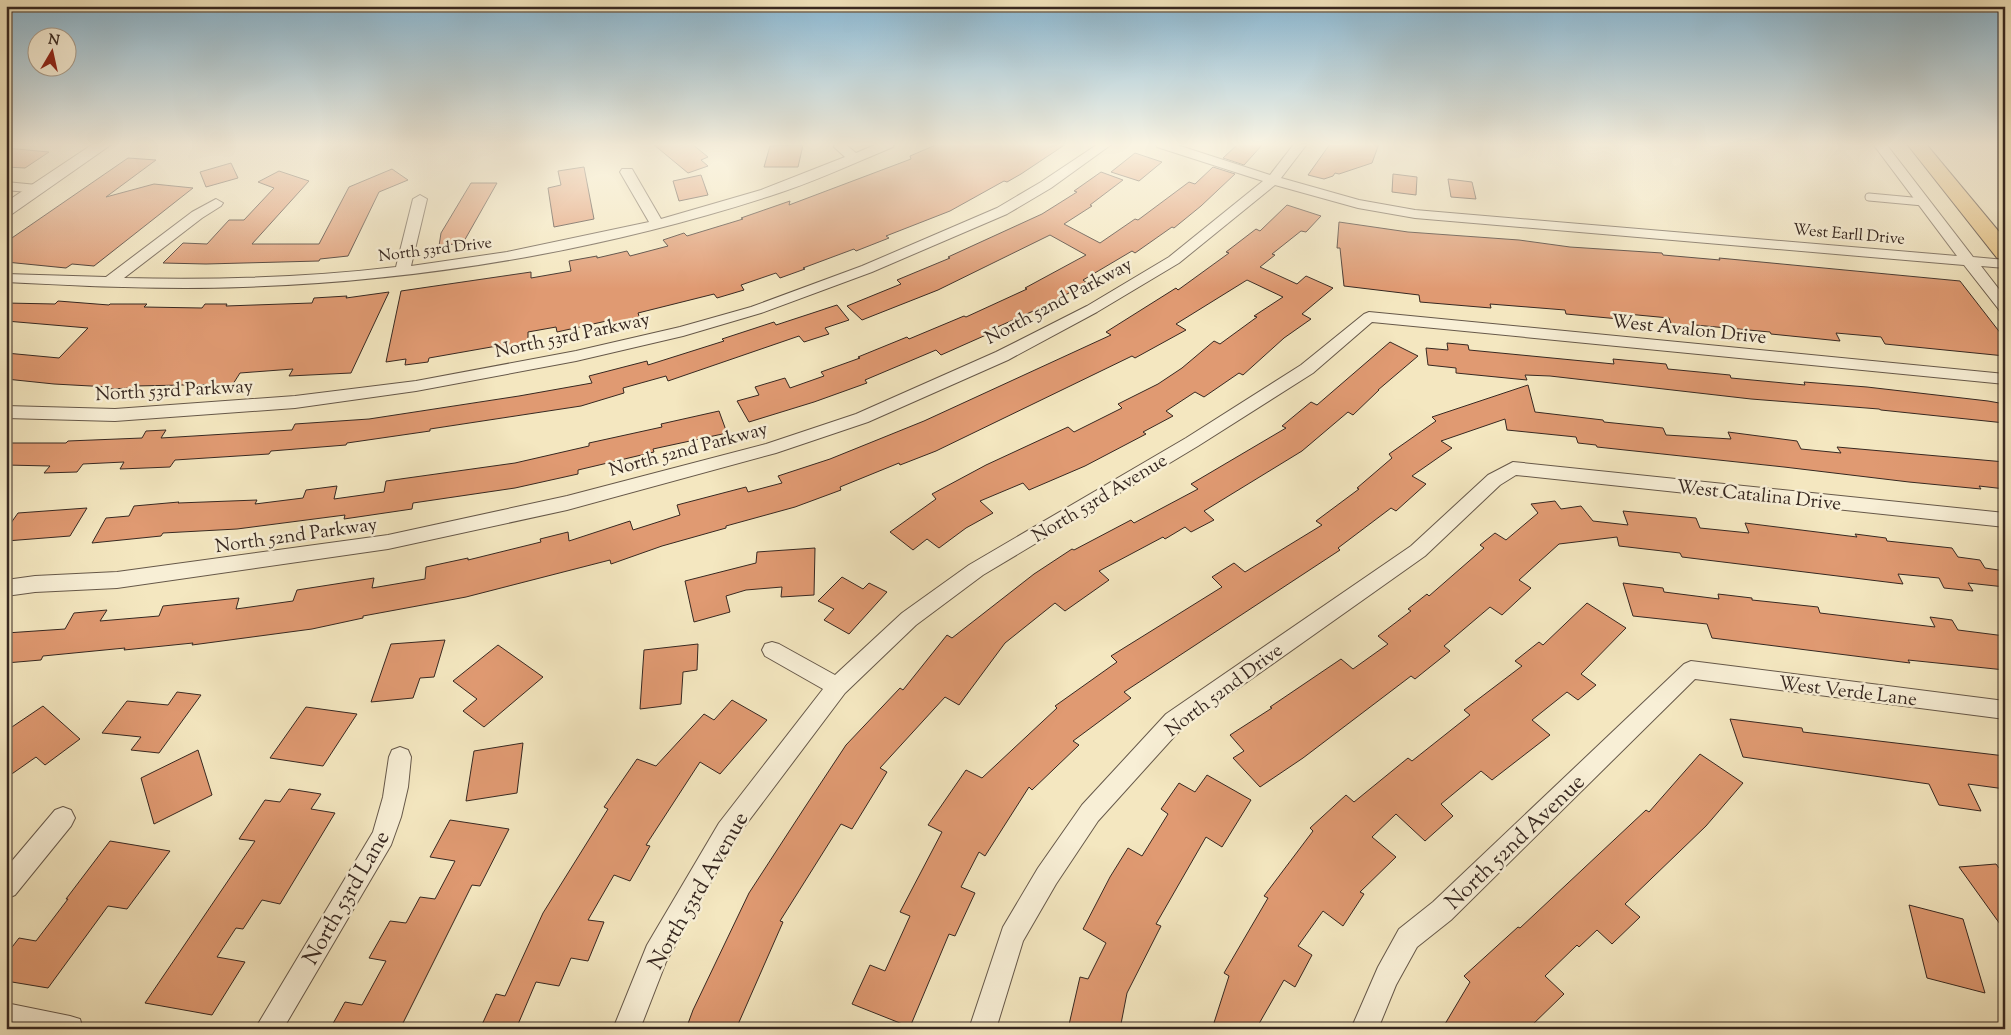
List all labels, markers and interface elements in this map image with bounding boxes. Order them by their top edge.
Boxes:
north arrow [28,28,78,78]
text: N [47,30,61,52]
street label: West Earll Drive [1792,219,1906,252]
street label: North 53rd Drive [377,232,493,269]
street label: North 52nd Parkway [981,252,1138,352]
street label: North 53rd Parkway [492,307,653,366]
street label: West Avalon Drive [1610,309,1768,352]
street label: North 53rd Parkway [94,374,254,409]
street label: North 52nd Parkway [606,416,772,485]
street label: North 53rd Avenue [1028,448,1173,550]
street label: West Catalina Drive [1675,474,1843,519]
street label: North 52nd Parkway [214,512,380,561]
street label: North 52nd Drive [1160,638,1289,744]
street label: West Verde Lane [1777,671,1919,714]
street label: North 52nd Avenue [1439,768,1593,919]
street label: North 53rd Avenue [641,807,758,976]
street label: North 53rd Lane [296,825,399,972]

